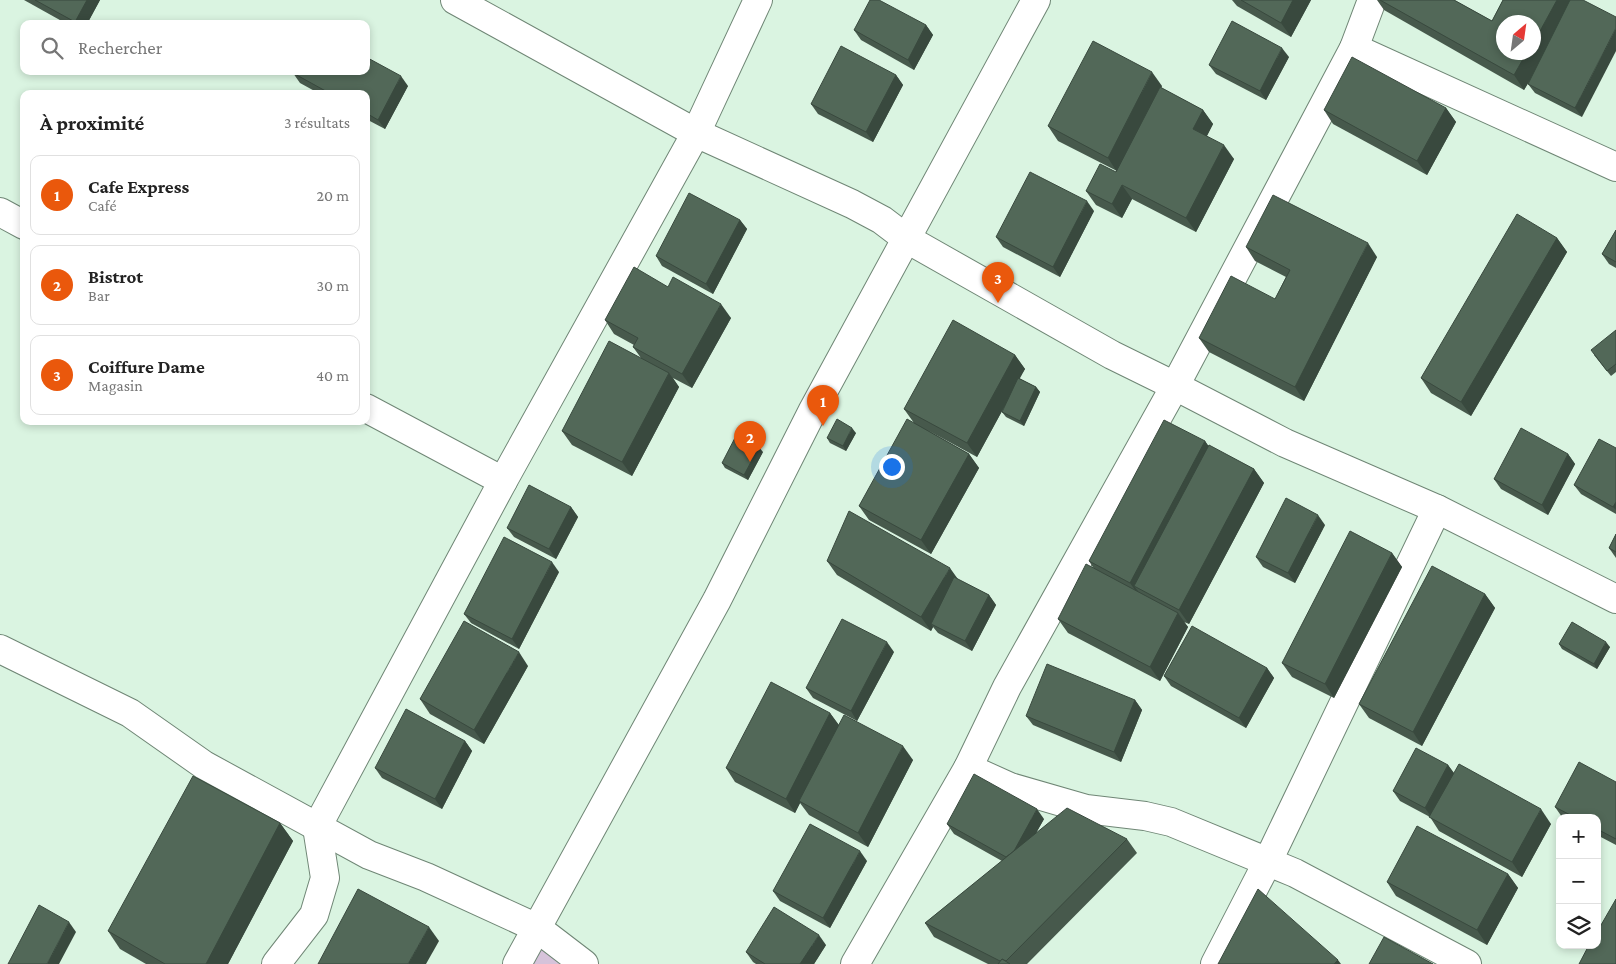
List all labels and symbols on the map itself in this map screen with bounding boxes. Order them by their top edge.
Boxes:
north arrow [1496,15,1541,60]
pin: 3 [982,262,1014,303]
pin: 1 [807,385,839,426]
pin: 2 [734,421,766,462]
your location [879,454,905,480]

